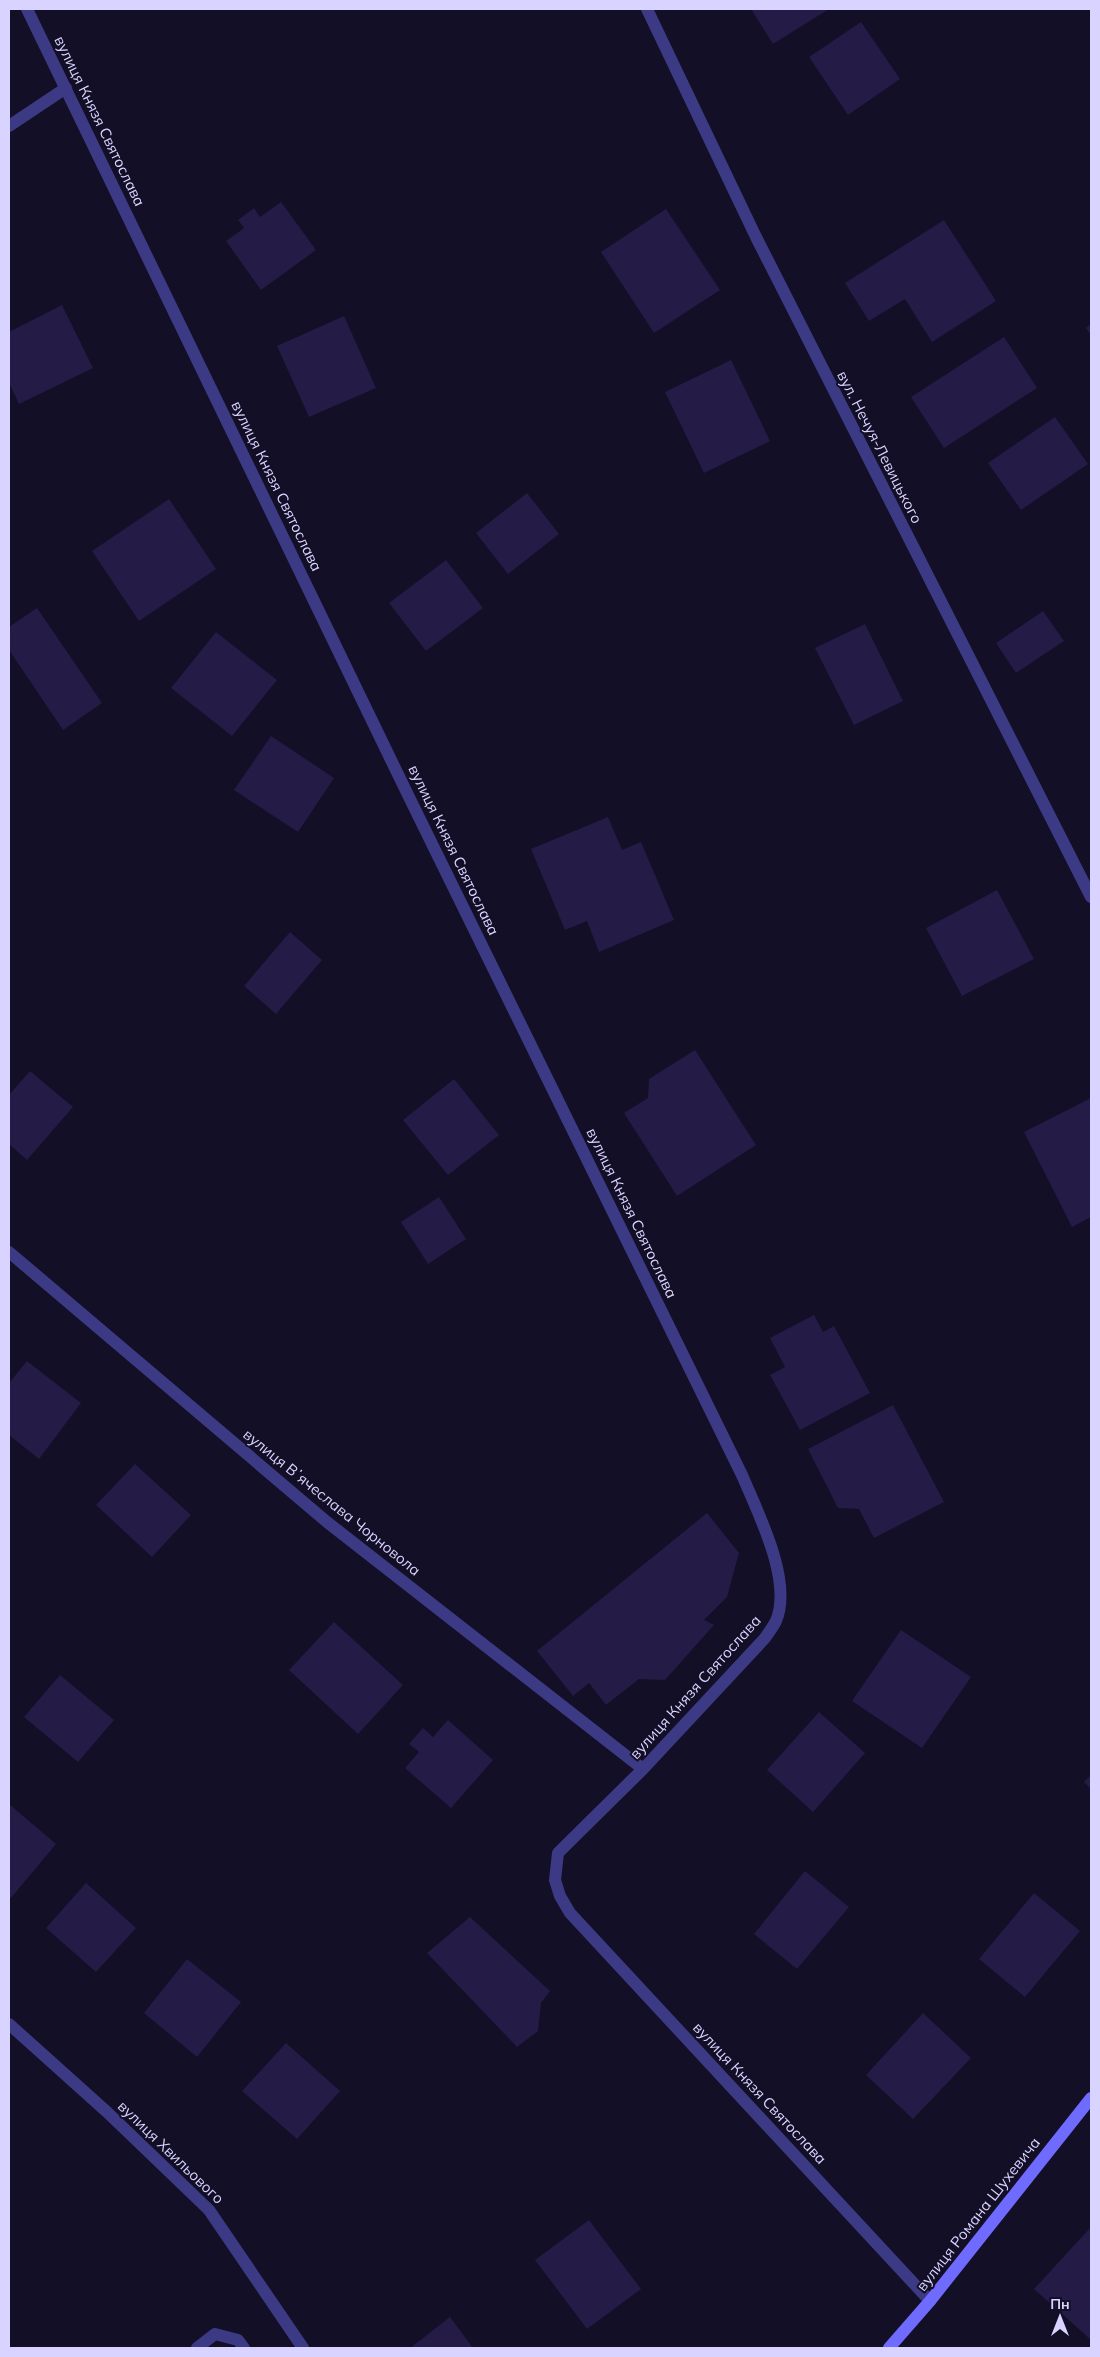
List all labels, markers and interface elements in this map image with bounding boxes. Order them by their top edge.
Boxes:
street label: вулиця Князя Святослава [50,33,150,209]
street label: вул. Нечуя-Левицького [833,367,927,527]
street label: вулиця Князя Святослава [227,398,327,574]
street label: вулиця Князя Святослава [404,762,504,938]
street label: вулиця Князя Святослава [582,1125,682,1301]
street label: вулиця Вʼячеслава Чорновола [239,1424,425,1580]
street label: вулиця Князя Святослава [625,1611,765,1763]
street label: вулиця Князя Святослава [689,2018,831,2168]
street label: вулиця Хвильового [114,2096,228,2208]
street label: вулиця Романа Шухевича [912,2133,1044,2295]
north arrow [1035,2292,1085,2342]
text: Пн [1050,2295,1070,2313]

